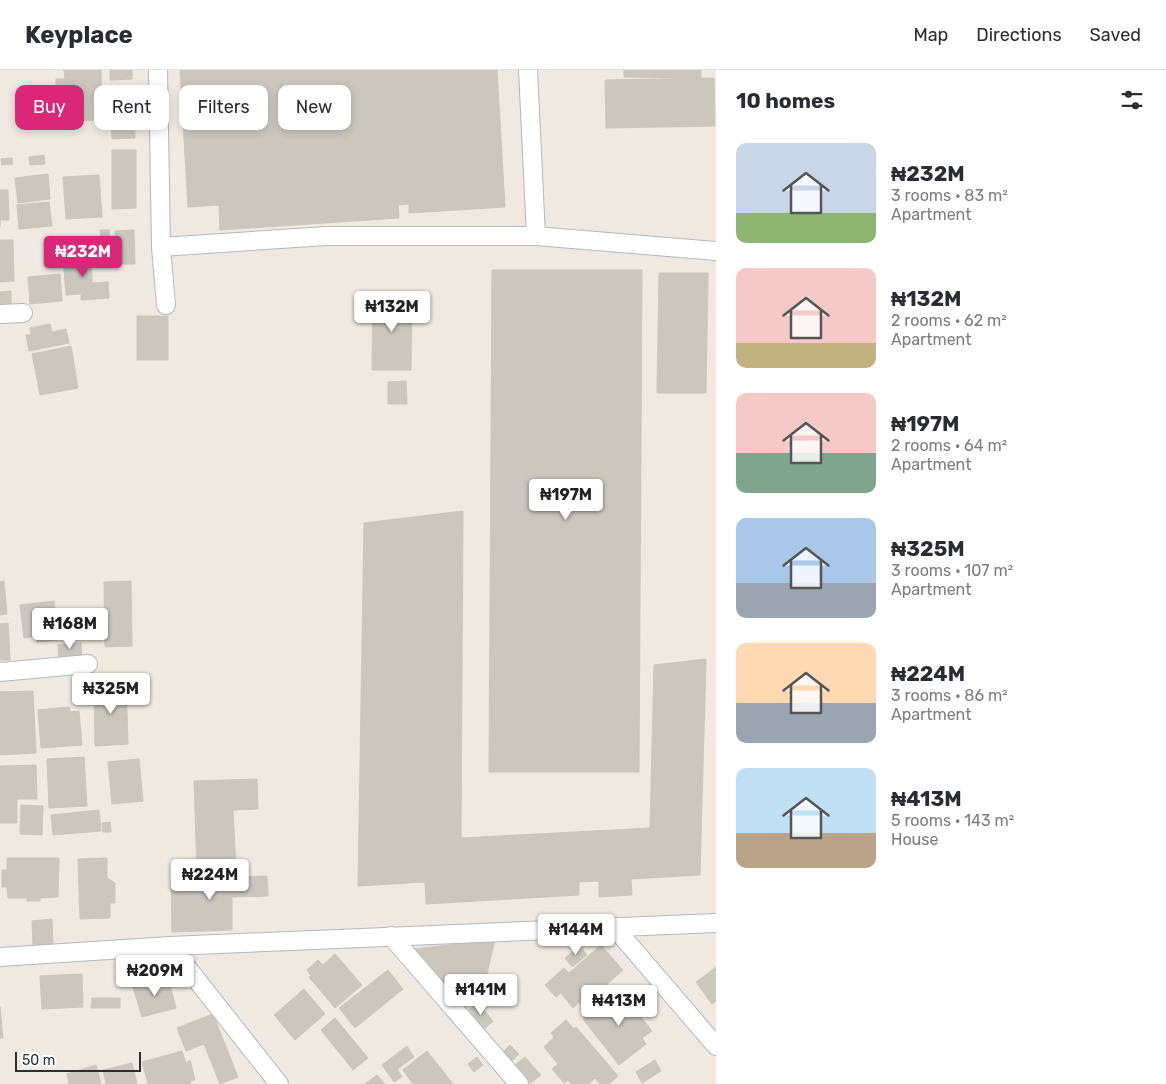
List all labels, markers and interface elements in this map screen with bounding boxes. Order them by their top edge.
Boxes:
text: Keyplace [25,21,133,49]
text: Map [913,24,948,46]
text: Directions [976,24,1062,46]
text: Saved [1090,24,1141,46]
chip: Buy [15,85,84,130]
chip: Rent [94,85,169,130]
chip: Filters [179,85,268,130]
chip: New [278,85,351,130]
icon: filters [1118,86,1146,114]
text: 10 homes [736,88,835,113]
text: ₦232M [891,161,965,186]
icon: home [776,163,836,223]
text: 3 rooms · 83 m² [891,186,1008,205]
text: Apartment [891,205,971,224]
pin: ₦232M [48,236,118,278]
text: ₦232M [55,242,111,261]
text: ₦132M [891,286,961,311]
icon: home [776,288,836,348]
pin: ₦132M [357,290,427,333]
text: ₦132M [365,297,419,316]
text: 2 rooms · 62 m² [891,311,1007,330]
text: Apartment [891,330,971,349]
text: ₦197M [891,411,959,436]
icon: home [776,413,836,473]
text: 2 rooms · 64 m² [891,436,1007,455]
text: Apartment [891,455,971,474]
pin: ₦197M [531,478,601,521]
text: ₦197M [540,485,592,504]
text: ₦325M [891,536,965,561]
icon: home [776,538,836,598]
text: 3 rooms · 107 m² [891,561,1013,580]
text: Apartment [891,580,971,599]
pin: ₦168M [35,608,105,650]
text: ₦168M [43,614,97,633]
text: ₦224M [891,661,965,686]
icon: home [776,663,836,723]
pin: ₦325M [76,672,146,715]
text: ₦325M [83,679,139,698]
text: 3 rooms · 86 m² [891,686,1008,705]
text: Apartment [891,705,971,724]
text: ₦413M [891,786,962,811]
icon: home [776,788,836,848]
text: 5 rooms · 143 m² [891,811,1014,830]
text: House [891,830,938,849]
pin: ₦224M [175,858,245,901]
text: ₦224M [182,865,238,884]
pin: ₦144M [541,914,611,956]
text: ₦144M [549,920,603,939]
pin: ₦209M [120,954,190,997]
text: ₦209M [127,961,183,980]
pin: ₦141M [446,974,516,1016]
text: ₦141M [455,980,507,999]
pin: ₦413M [584,984,654,1027]
text: ₦413M [592,991,646,1010]
scale bar [15,1049,141,1072]
text: 50 m [22,1052,55,1069]

